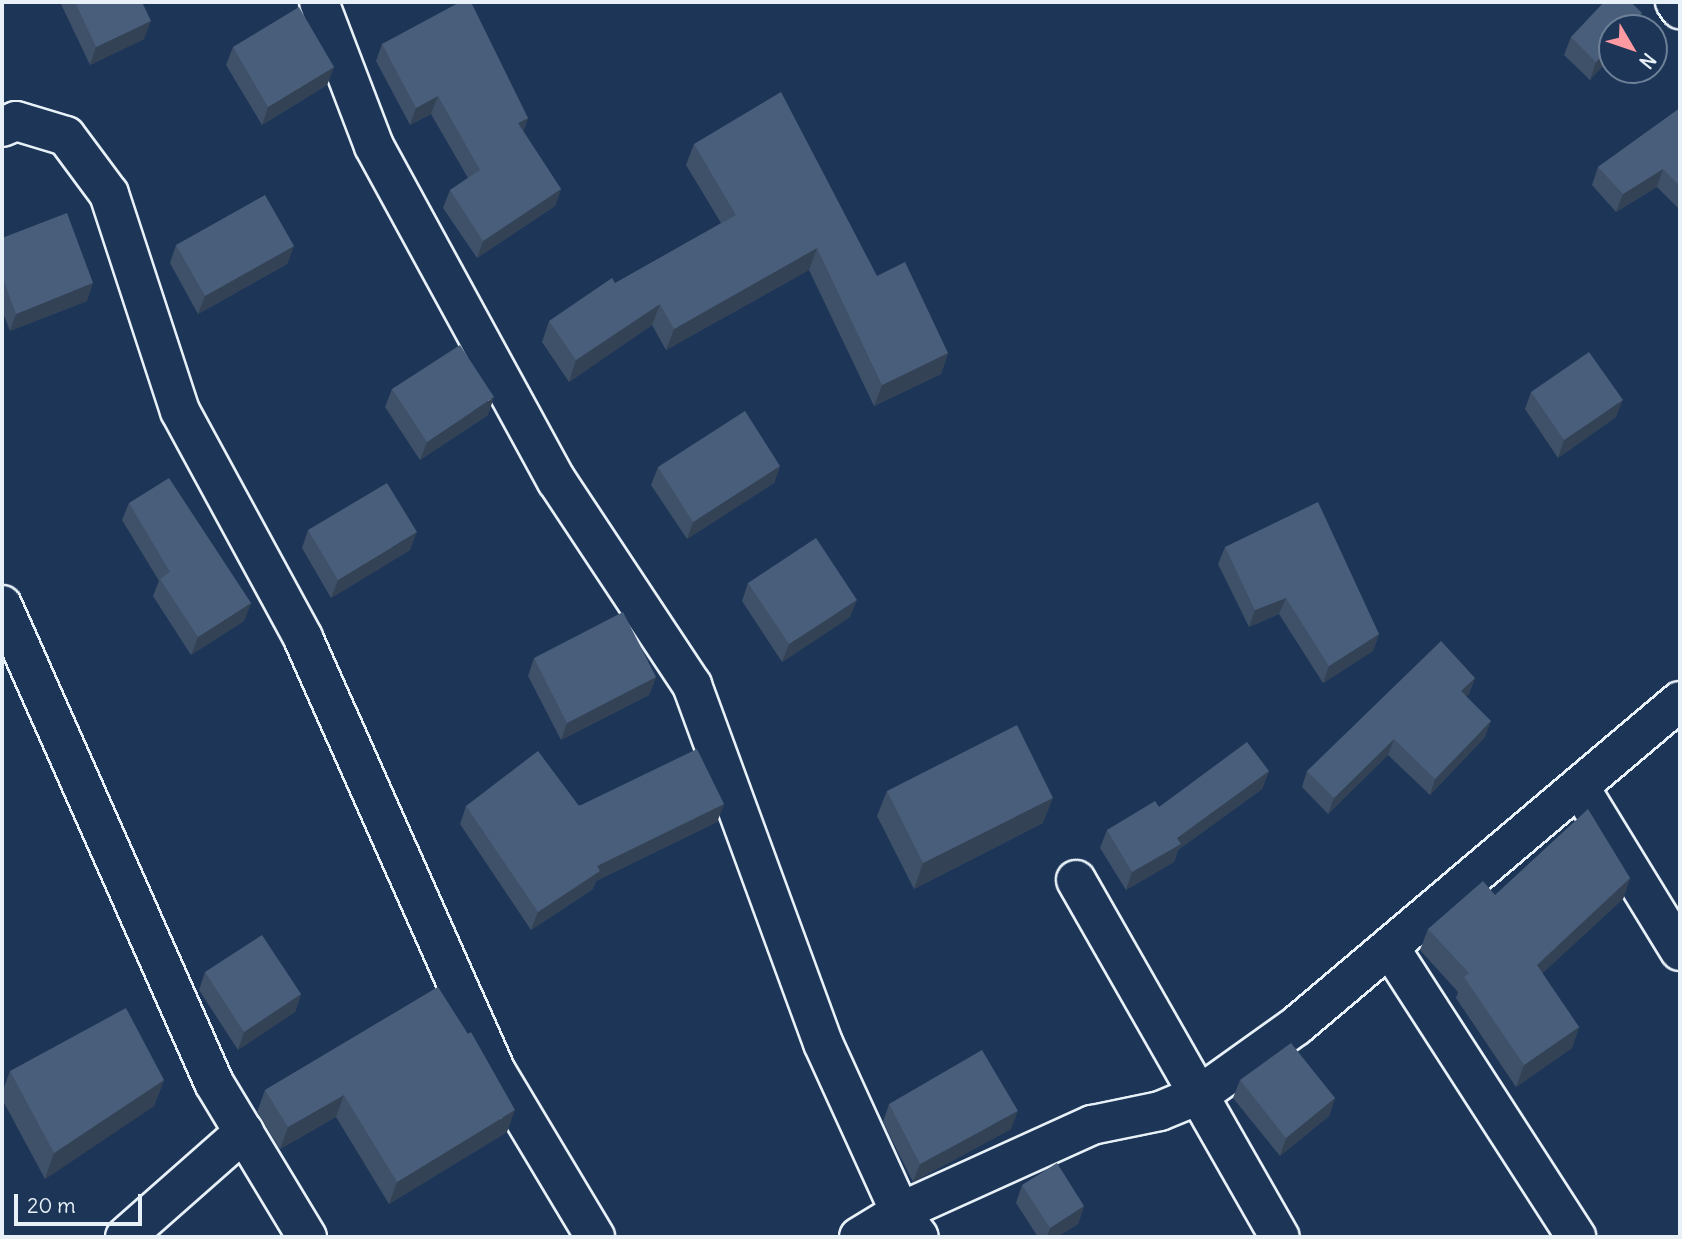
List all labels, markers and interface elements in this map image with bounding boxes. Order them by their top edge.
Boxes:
north arrow [1598,14,1668,84]
text: N [1634,48,1661,74]
scale bar [18,1180,145,1224]
text: 20 m [27,1192,76,1219]

